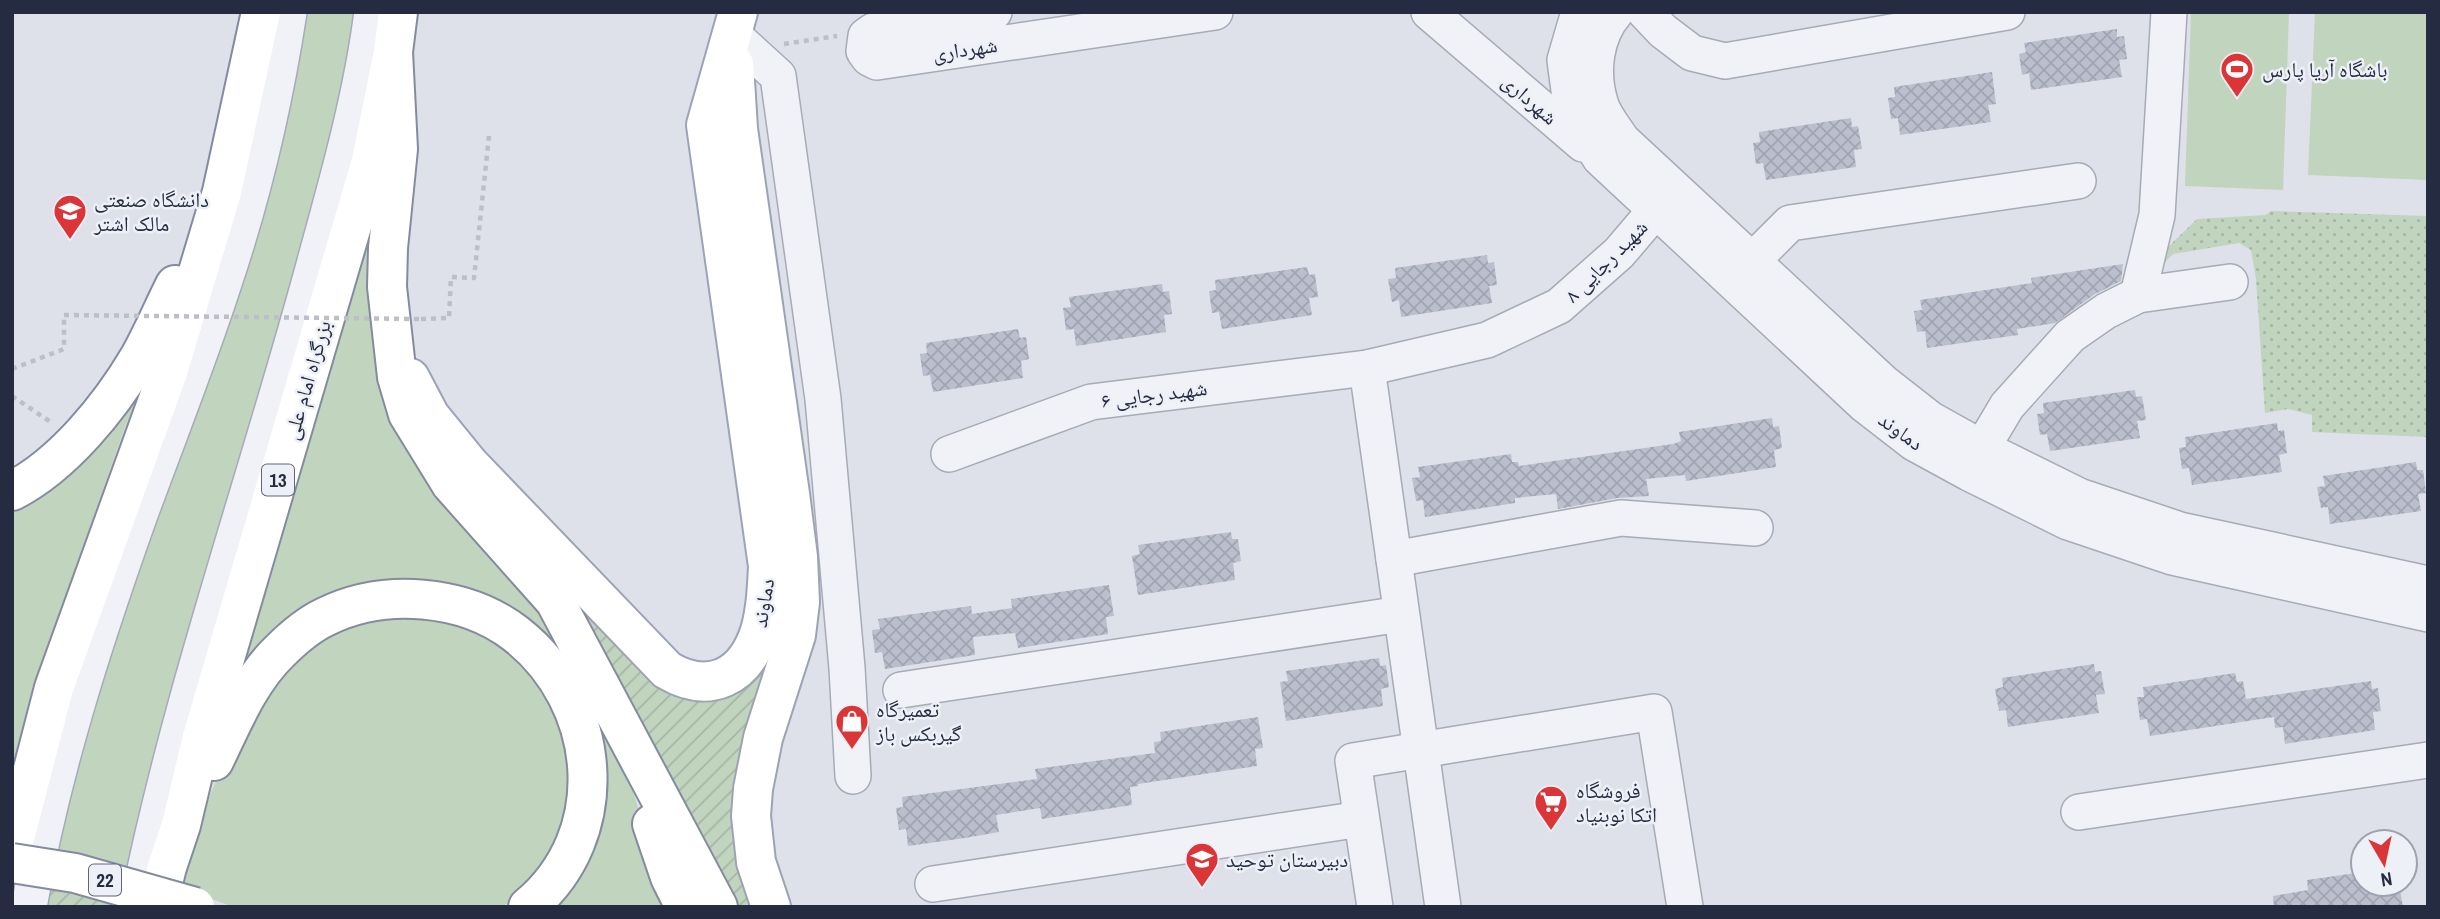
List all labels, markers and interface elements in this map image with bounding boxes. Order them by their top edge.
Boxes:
street label: شهرداری [931,30,999,68]
sports icon: باشگاه آریا پارس [2218,50,2256,99]
place label: باشگاه آریا پارس [2262,55,2388,84]
street label: شهرداری [1496,67,1564,131]
place label: دانشگاه صنعتی مالک اشتر [93,185,209,238]
school or university icon: دانشگاه صنعتی مالک اشتر [51,192,89,241]
street label: شهید رجایی ۸ [1558,213,1654,309]
street label: بزرگراه امام علی [276,317,338,443]
street label: شهید رجایی ۶ [1099,373,1209,415]
street label: دماوند [1873,405,1929,457]
road number: 13 [262,464,294,495]
street label: دماوند [745,576,781,630]
place label: تعمیرگاه گیربکس باز [875,695,962,748]
shop icon: تعمیرگاه گیربکس باز [833,702,871,751]
place label: فروشگاه اتکا نوبنیاد [1576,776,1657,829]
supermarket icon: فروشگاه اتکا نوبنیاد [1532,783,1570,832]
north arrow [2349,828,2419,898]
school or university icon: دبیرستان توحید [1183,840,1221,889]
place label: دبیرستان توحید [1226,845,1348,874]
road number: 22 [89,864,121,895]
text: N [2379,866,2394,894]

